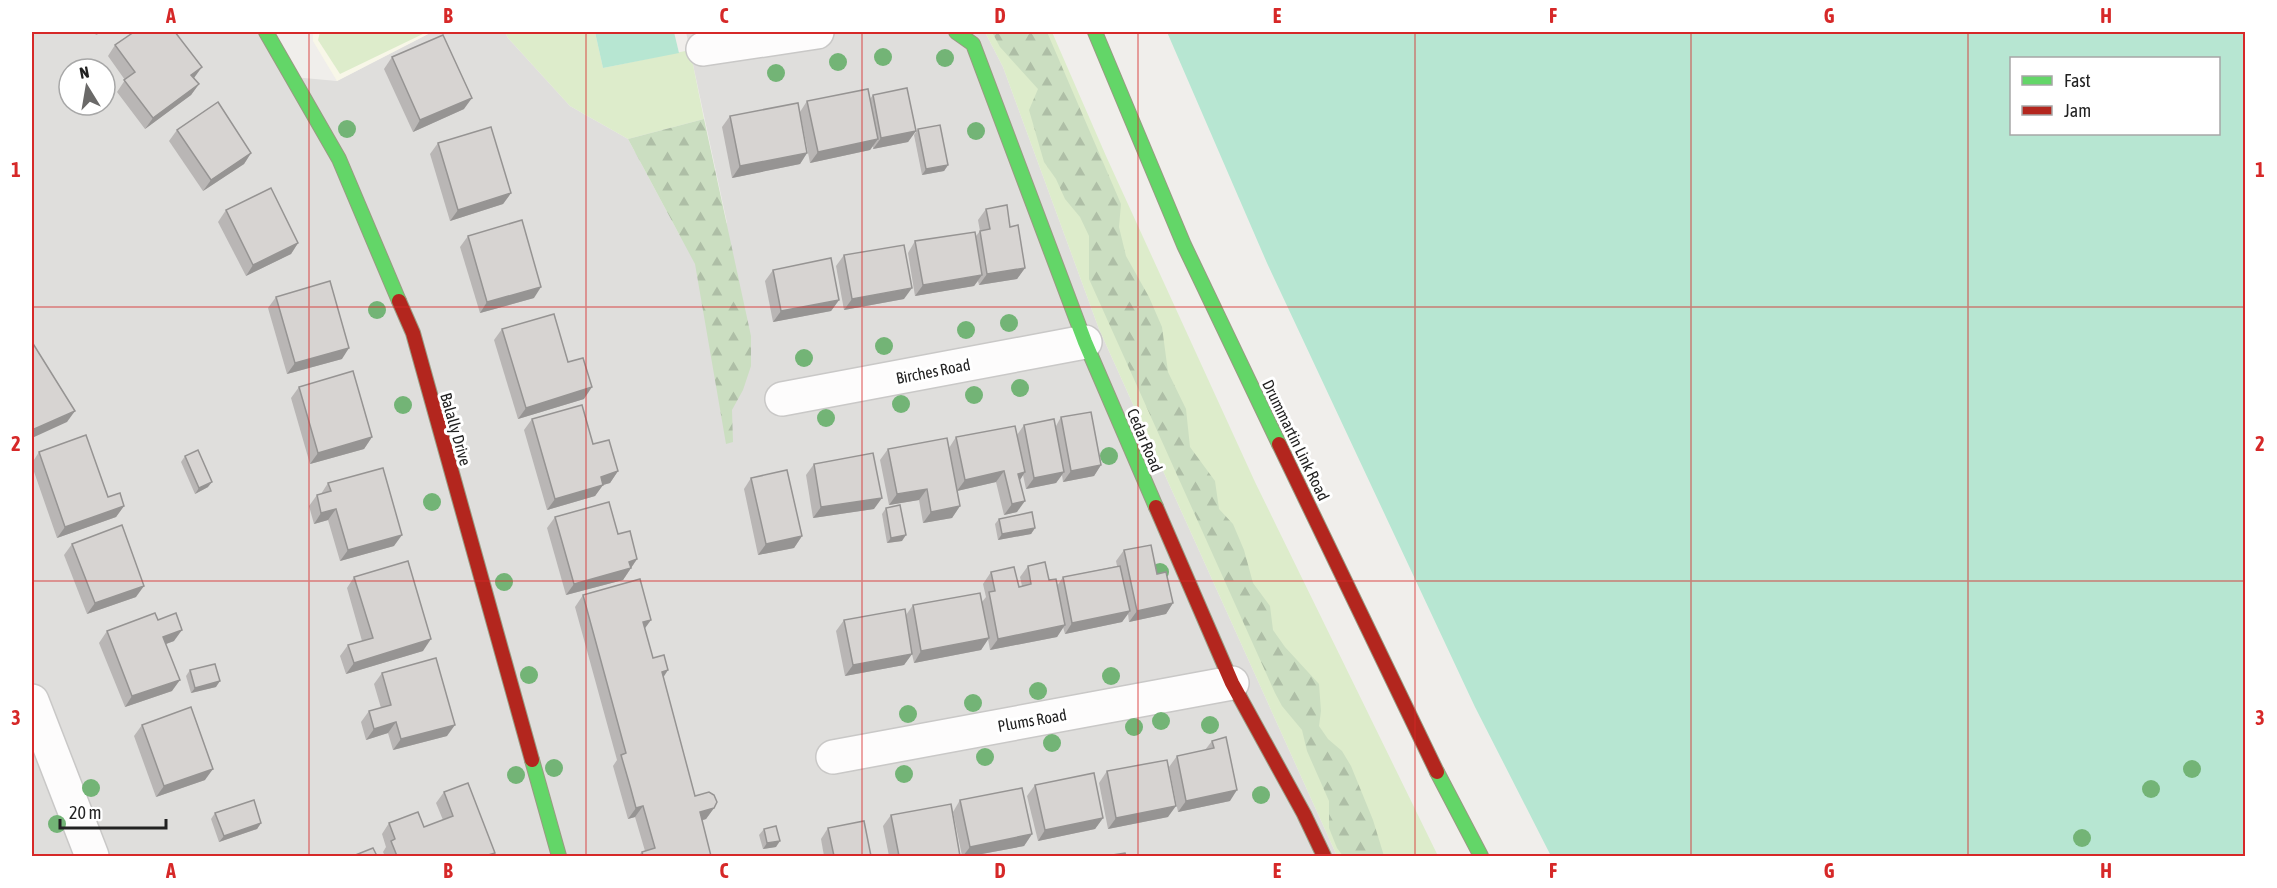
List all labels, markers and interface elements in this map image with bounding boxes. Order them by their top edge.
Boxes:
text: A [165,4,176,27]
text: B [443,4,453,27]
text: C [720,4,729,27]
text: D [994,4,1006,27]
text: E [1273,4,1282,27]
text: F [1549,4,1557,27]
text: G [1824,4,1835,27]
text: H [2100,4,2112,27]
north arrow [57,57,117,117]
legend [2010,57,2220,135]
text: N [78,63,90,82]
text: Fast [2064,70,2091,91]
text: Jam [2064,100,2091,121]
text: 1 [11,158,21,181]
text: 1 [2255,158,2265,181]
street label: Birches Road [894,355,972,387]
street label: Drummartin Link Road [1259,377,1333,503]
street label: Balally Drive [436,391,475,468]
street label: Cedar Road [1124,406,1166,474]
text: 2 [11,432,21,455]
text: 2 [2255,432,2265,455]
street label: Plums Road [996,705,1068,735]
text: 3 [11,706,21,729]
text: 3 [2255,706,2265,729]
scale bar [60,792,166,830]
text: 20 m [69,802,101,823]
text: A [165,859,176,882]
text: B [443,859,453,882]
text: C [720,859,729,882]
text: D [994,859,1006,882]
text: E [1273,859,1282,882]
text: F [1549,859,1557,882]
text: G [1824,859,1835,882]
text: H [2100,859,2112,882]

